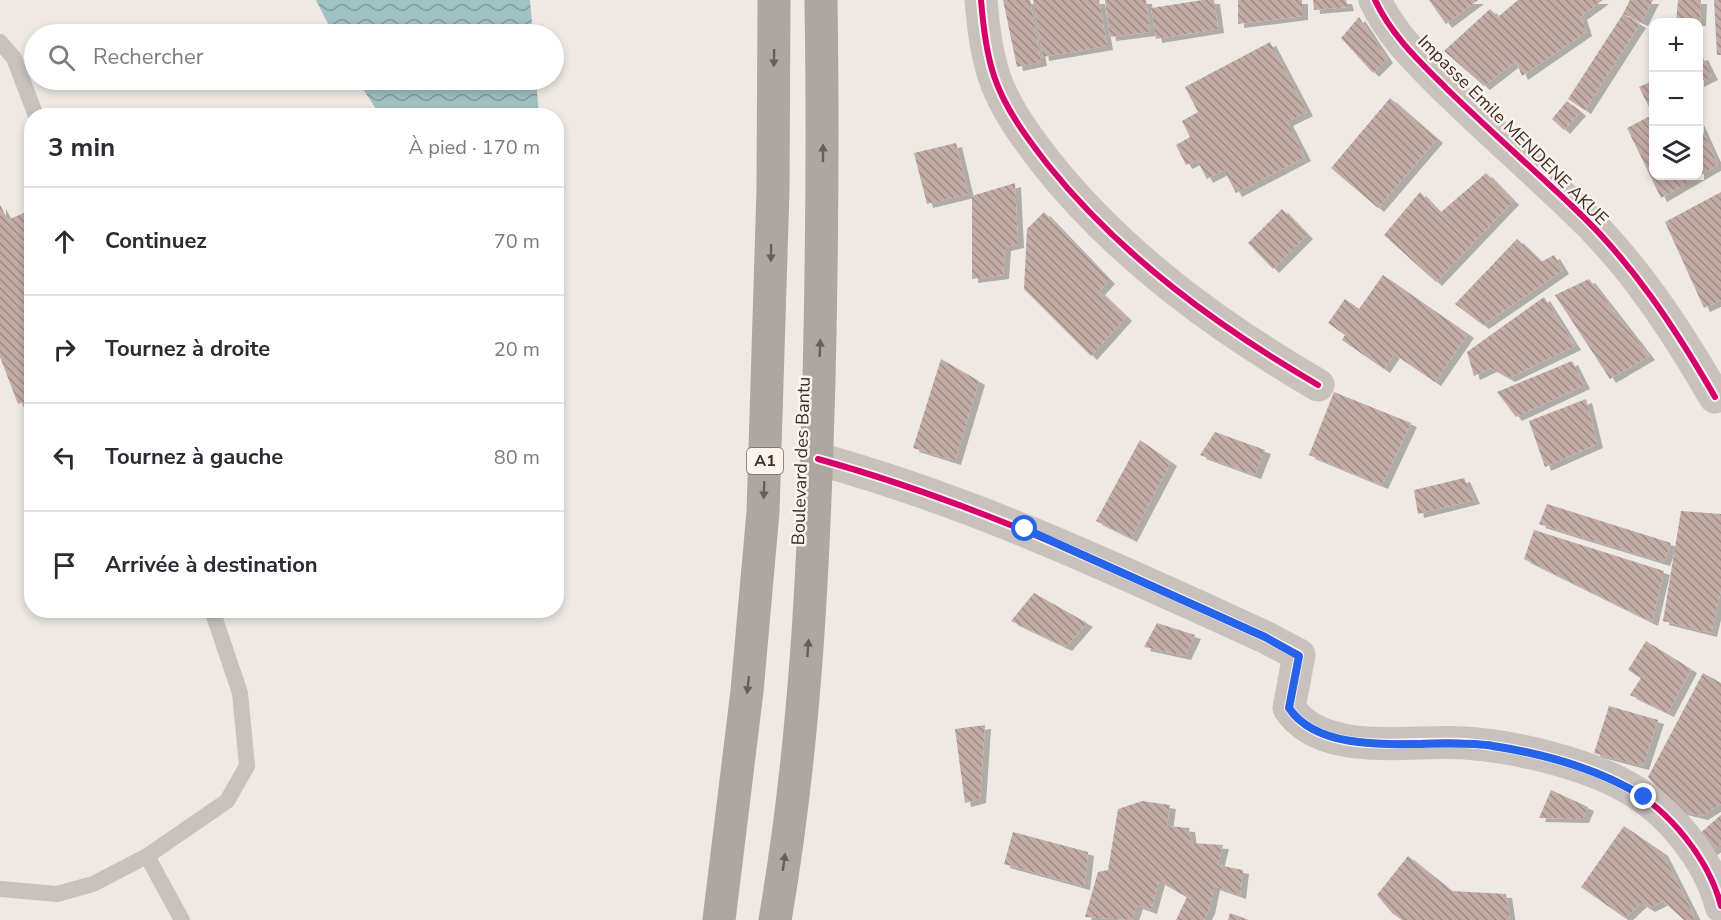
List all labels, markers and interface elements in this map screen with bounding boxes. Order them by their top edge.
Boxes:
map controls [1649,18,1703,180]
button: + [1649,18,1703,72]
search box [24,24,564,90]
street label: Impasse Emile MENDENE AKUE [1412,29,1614,231]
icon: search [45,41,78,74]
text: Rechercher [93,42,204,72]
one-way arrow [770,49,779,68]
button: − [1649,72,1703,126]
button: layers [1649,126,1703,180]
text: 3 min [48,130,115,165]
text: À pied · 170 m [409,134,540,161]
one-way arrow [818,143,828,162]
icon: ahead [48,225,81,258]
text: Continuez [105,226,207,256]
text: 70 m [494,228,540,255]
one-way arrow [767,244,776,263]
icon: right [48,333,81,366]
text: Tournez à droite [105,334,270,364]
text: 20 m [494,336,540,363]
one-way arrow [815,338,824,357]
street label: Boulevard des Bantu [786,376,816,546]
icon: left [48,441,81,474]
text: Tournez à gauche [105,442,283,472]
text: 80 m [494,444,540,471]
road number: A1 [747,448,783,474]
one-way arrow [760,481,769,500]
route start [1011,515,1037,541]
icon: arrive [48,549,81,582]
text: Arrivée à destination [105,550,318,580]
one-way arrow [803,638,813,657]
one-way arrow [743,675,753,694]
route end [1630,783,1656,809]
one-way arrow [779,853,788,872]

